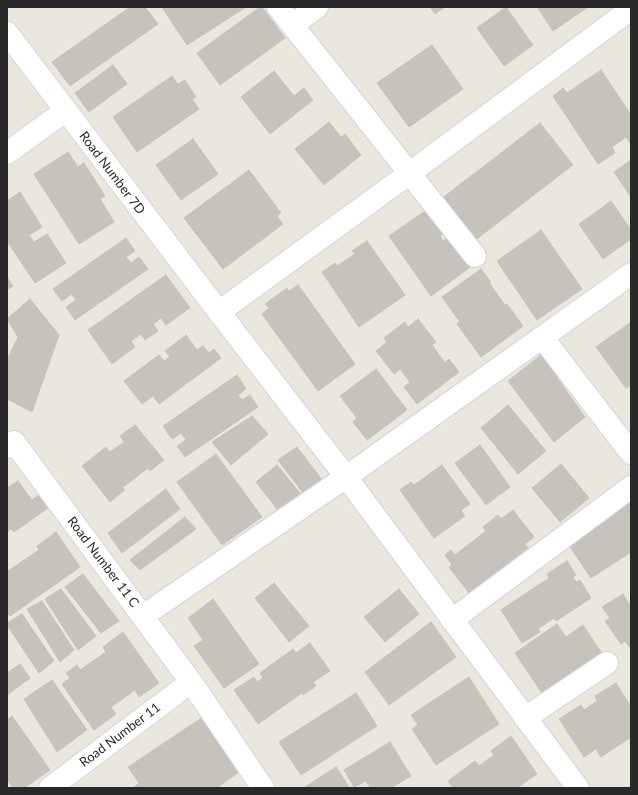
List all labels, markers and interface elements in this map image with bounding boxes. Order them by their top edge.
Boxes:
street label: Road Number 7D [76,129,148,217]
street label: Road Number 11 C [64,514,142,610]
street label: Road Number 11 [76,700,164,770]

